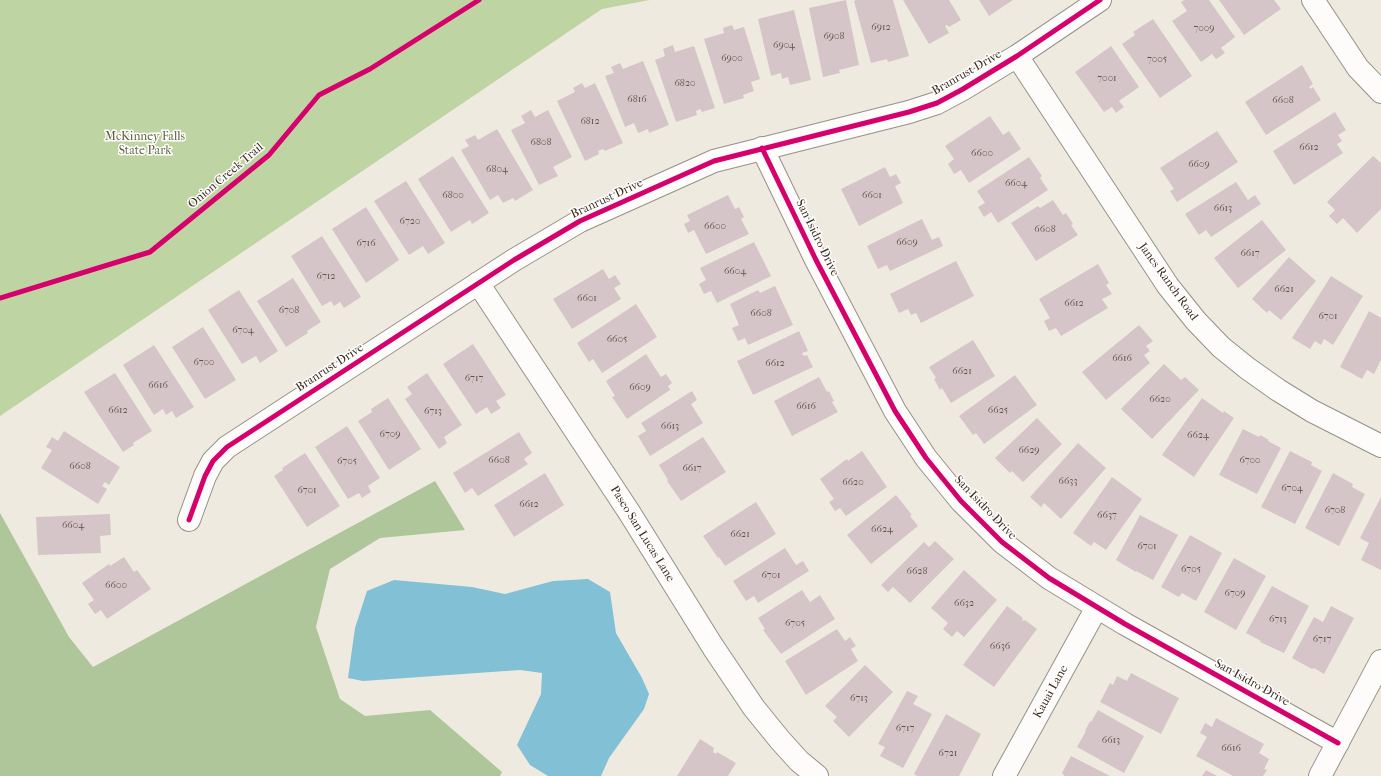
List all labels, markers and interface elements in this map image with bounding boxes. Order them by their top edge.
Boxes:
house number: 6912 [871,22,891,34]
house number: 7009 [1193,23,1215,35]
house number: 6908 [823,31,845,43]
house number: 6904 [773,40,795,52]
street label: Branrust Drive [930,47,1004,99]
house number: 6900 [721,53,743,65]
house number: 7005 [1147,54,1167,66]
house number: 7001 [1097,73,1117,85]
house number: 6820 [674,78,696,90]
house number: 6816 [627,94,647,106]
house number: 6608 [1272,95,1294,107]
house number: 6812 [580,116,600,128]
park label: McKinney Falls State Park [105,130,185,158]
house number: 6808 [531,137,551,149]
street label: Onion Creek Trail [185,140,267,212]
house number: 6612 [1299,142,1319,154]
house number: 6600 [971,148,993,160]
house number: 6609 [1188,159,1210,171]
house number: 6804 [486,164,508,176]
street label: Branrust Drive [569,176,645,222]
house number: 6604 [1005,178,1027,190]
house number: 6800 [442,190,464,202]
house number: 6601 [862,190,882,202]
street label: San Isidro Drive [792,197,842,279]
house number: 6613 [1214,203,1232,215]
house number: 6720 [400,216,420,228]
house number: 6600 [704,221,726,233]
house number: 6608 [1034,224,1056,236]
house number: 6609 [896,237,918,249]
house number: 6716 [356,238,376,250]
street label: Janes Ranch Road [1135,240,1201,324]
house number: 6617 [1240,248,1260,260]
house number: 6604 [724,266,746,278]
house number: 6712 [317,271,335,283]
house number: 6621 [1274,284,1294,296]
house number: 6601 [577,293,597,305]
house number: 6612 [1064,298,1084,310]
house number: 6708 [279,305,299,317]
house number: 6608 [750,308,772,320]
house number: 6701 [1318,311,1338,323]
house number: 6704 [232,325,254,337]
house number: 6605 [607,334,627,346]
street label: Branrust Drive [293,341,367,395]
house number: 6616 [1112,353,1132,365]
house number: 6700 [193,357,215,369]
house number: 6612 [765,358,785,370]
house number: 6621 [952,366,972,378]
house number: 6717 [465,373,483,385]
house number: 6616 [148,380,168,392]
house number: 6609 [629,382,651,394]
house number: 6620 [1149,394,1171,406]
house number: 6616 [796,401,816,413]
house number: 6612 [108,405,128,417]
house number: 6625 [988,405,1008,417]
house number: 6713 [424,406,442,418]
house number: 6613 [661,421,679,433]
house number: 6709 [380,429,400,441]
house number: 6624 [1187,430,1209,442]
house number: 6629 [1018,445,1040,457]
house number: 6608 [488,455,510,467]
house number: 6700 [1239,455,1261,467]
house number: 6705 [337,456,357,468]
house number: 6608 [69,461,91,473]
house number: 6617 [682,463,702,475]
street label: San Isidro Drive [951,473,1019,543]
house number: 6633 [1058,476,1078,488]
house number: 6620 [842,477,864,489]
street label: Paseo San Lucas Lane [607,483,677,585]
house number: 6704 [1281,483,1303,495]
house number: 6701 [297,485,317,497]
house number: 6612 [519,499,539,511]
house number: 6708 [1325,505,1345,517]
house number: 6637 [1097,510,1117,522]
house number: 6604 [62,520,84,532]
house number: 6624 [871,524,893,536]
house number: 6621 [730,529,750,541]
house number: 6701 [1137,541,1157,553]
house number: 6705 [1181,564,1201,576]
house number: 6628 [907,566,927,578]
house number: 6701 [761,570,781,582]
house number: 6600 [105,580,127,592]
house number: 6709 [1225,588,1245,600]
house number: 6632 [954,598,974,610]
house number: 6713 [1269,614,1287,626]
house number: 6705 [785,618,805,630]
house number: 6717 [1313,634,1331,646]
house number: 6636 [990,641,1010,653]
street label: San Isidro Drive [1212,656,1292,710]
street label: Kauai Lane [1031,663,1071,721]
house number: 6713 [850,693,868,705]
house number: 6717 [896,723,914,735]
house number: 6613 [1102,735,1120,747]
house number: 6616 [1221,743,1241,755]
house number: 6721 [939,748,957,760]

